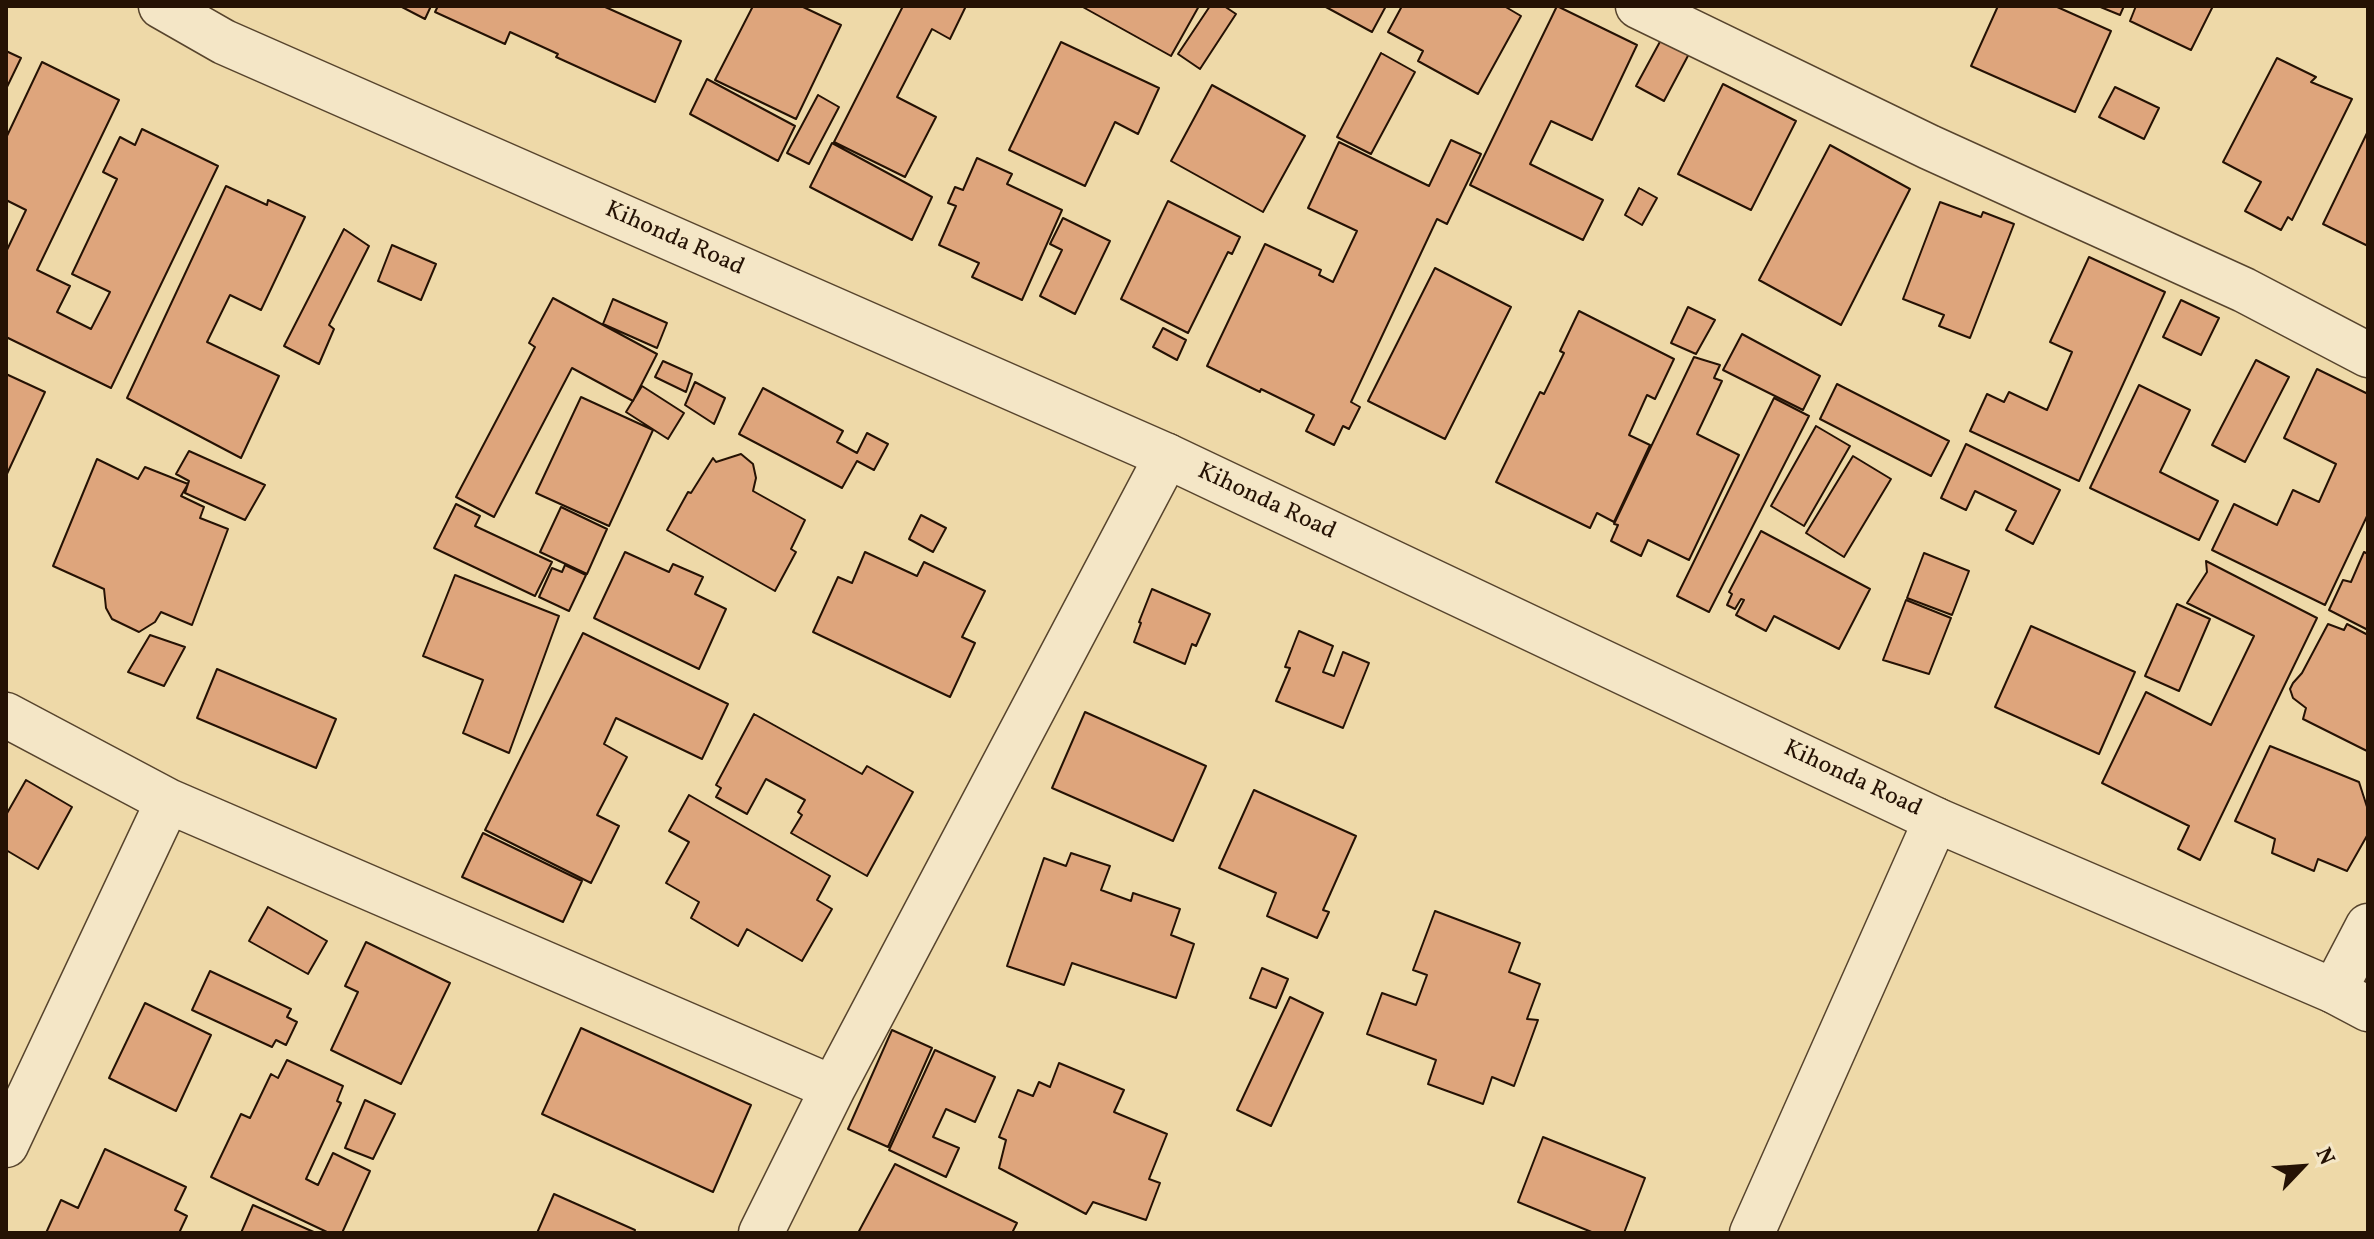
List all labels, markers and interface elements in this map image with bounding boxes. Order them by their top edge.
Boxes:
street label: Kihonda Road [600,196,748,284]
street label: Kihonda Road [1192,458,1340,548]
street label: Kihonda Road [1778,735,1926,825]
north arrow [2262,1127,2342,1207]
text: N [2307,1143,2342,1170]

